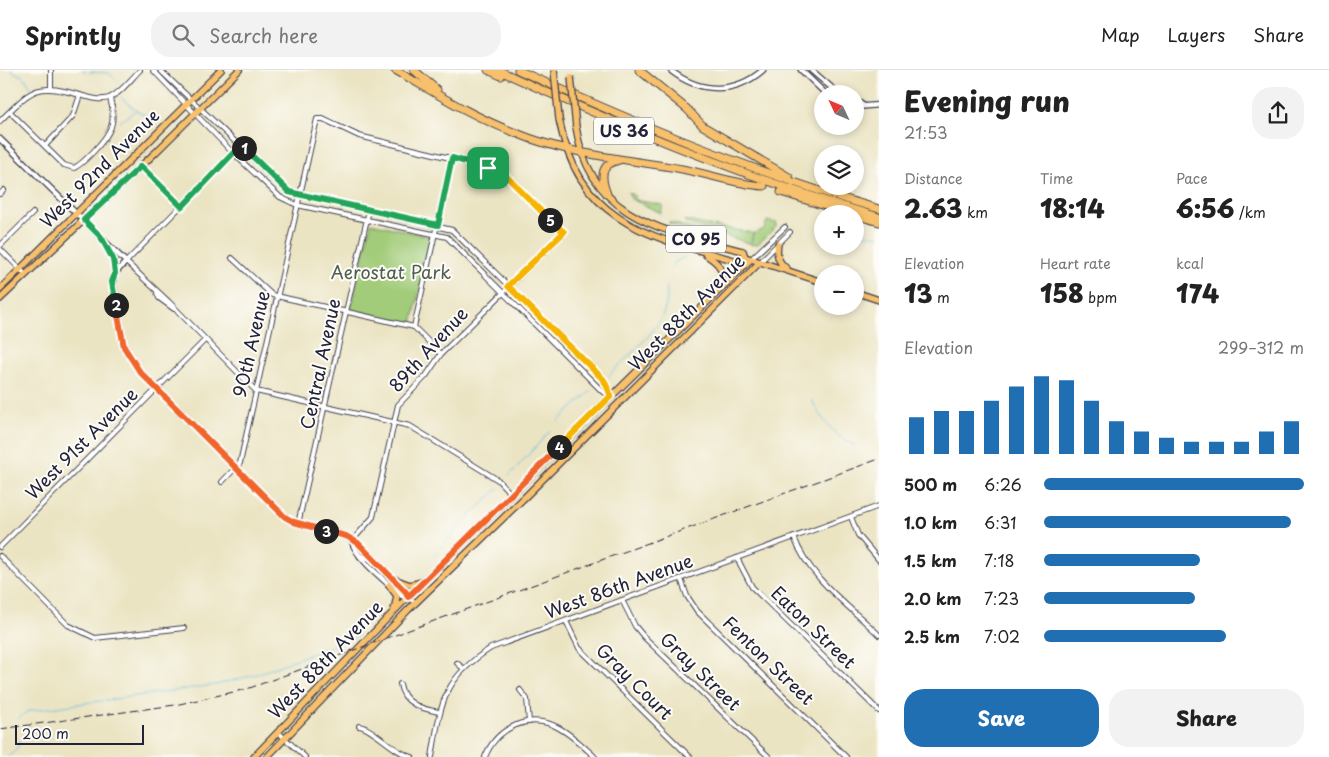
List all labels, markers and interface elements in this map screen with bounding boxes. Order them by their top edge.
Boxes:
search box [151,12,501,57]
text: Sprintly [25,17,121,53]
icon: search [169,21,197,49]
text: Search here [209,21,318,49]
text: Map [1101,21,1140,48]
text: Layers [1168,21,1225,48]
text: Share [1253,21,1304,48]
text: Evening run [904,79,1070,122]
north arrow [814,85,864,135]
map controls [814,85,864,315]
button: share [1252,87,1304,139]
street label: West 92nd Avenue [33,102,165,234]
road number: US 36 [594,118,654,144]
text: 21:53 [904,120,948,144]
pin: 1 [232,136,256,160]
text: 1 [241,138,248,159]
button: layers [814,145,864,195]
pin [467,147,509,189]
icon: arrive [474,154,502,182]
text: Distance [904,168,963,189]
text: Time [1040,168,1073,189]
text: Pace [1176,168,1208,189]
text: 2.63 [904,189,962,227]
text: 18:14 [1040,189,1105,227]
text: 6:56 [1176,189,1234,227]
text: km [962,202,988,223]
text: /km [1234,202,1266,223]
button: + [814,205,864,255]
pin: 5 [538,208,562,232]
text: 5 [546,210,555,231]
road number: CO 95 [666,226,726,252]
street label: West 88th Avenue [621,247,751,377]
text: Elevation [904,253,964,274]
text: Heart rate [1040,253,1111,274]
text: kcal [1176,253,1204,274]
park label: Aerostat Park [331,258,451,285]
button: − [814,265,864,315]
text: 13 [904,274,932,312]
text: 158 [1040,274,1084,312]
text: 174 [1176,274,1219,312]
street label: 90th Avenue [225,287,276,400]
text: m [932,287,950,308]
text: bpm [1084,287,1117,308]
pin: 2 [104,292,128,318]
text: 2 [112,295,121,316]
street label: Central Avenue [292,296,347,432]
street label: 89th Avenue [382,300,474,398]
text: Elevation [904,335,973,359]
text: 299–312 m [1218,335,1304,359]
street label: West 91st Avenue [19,381,143,505]
pin: 4 [546,434,572,460]
text: 4 [555,437,564,458]
text: 500 m [904,472,957,496]
text: 6:26 [984,472,1022,496]
text: 1.0 km [904,510,957,534]
text: 6:31 [984,510,1017,534]
pin: 3 [314,518,338,544]
text: 3 [322,521,331,542]
street label: West 86th Avenue [541,546,697,625]
text: 1.5 km [904,548,957,572]
text: 7:18 [984,548,1015,572]
street label: Eaton Street [765,579,863,674]
text: 2.0 km [904,586,961,610]
text: 7:23 [984,586,1019,610]
street label: West 88th Avenue [261,593,389,724]
street label: Fenton Street [717,609,821,711]
text: 2.5 km [904,624,960,648]
text: 7:02 [984,624,1020,648]
street label: Gray Street [655,625,748,716]
street label: Gray Court [590,636,680,726]
button: Save [904,689,1099,747]
button: Share [1109,689,1304,747]
scale bar [15,722,144,745]
text: 200 m [22,723,69,744]

